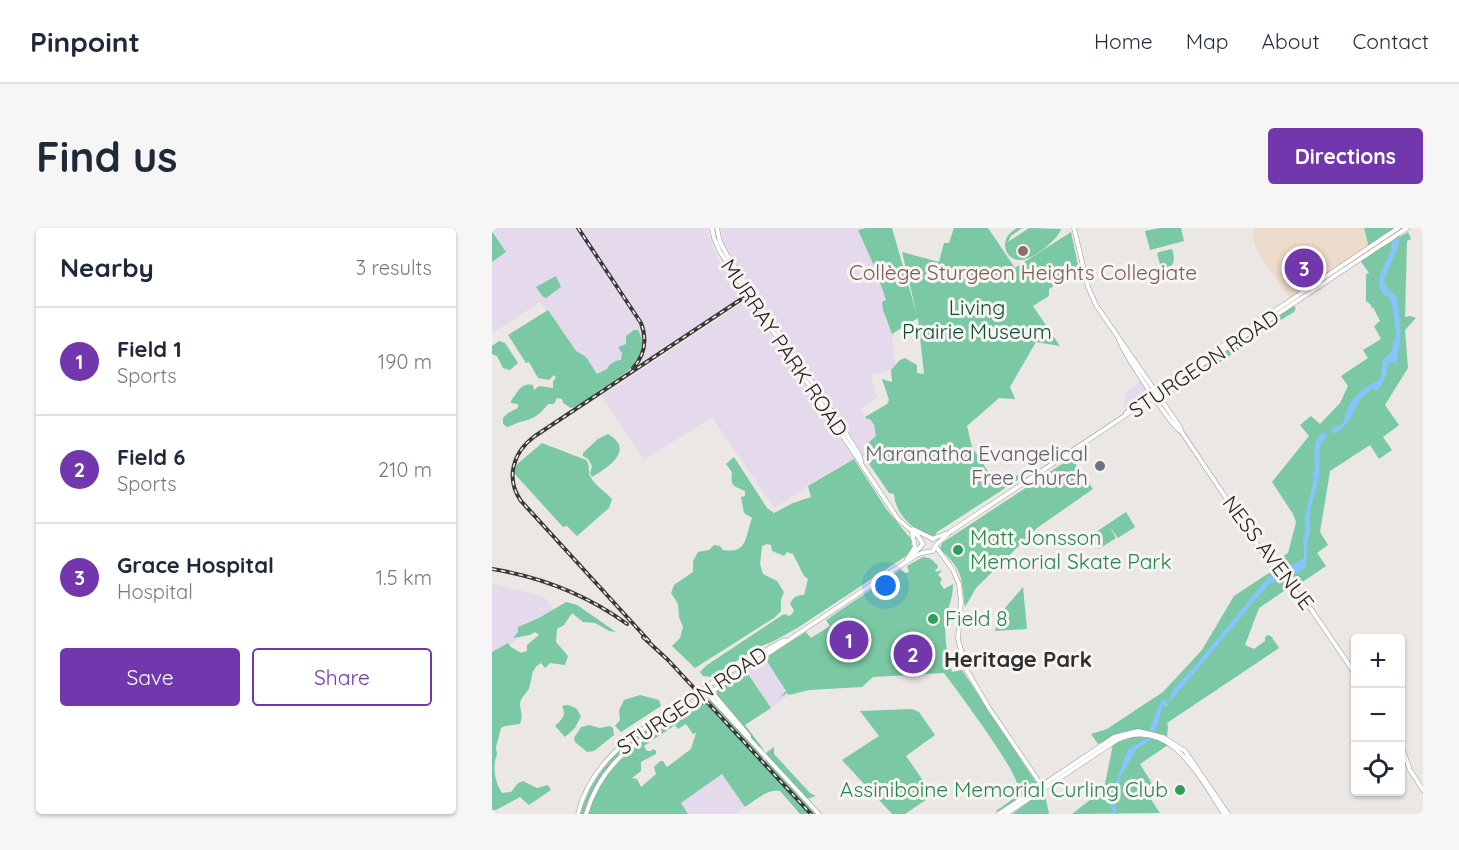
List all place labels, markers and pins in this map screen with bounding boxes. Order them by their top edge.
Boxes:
marker: Collège Sturgeon Heights Collegiate [1016,244,1030,258]
pin: 3 [1284,246,1324,291]
place label: Collège Sturgeon Heights Collegiate [849,259,1197,285]
place label: Maranatha Evangelical Free Church [865,440,1088,490]
marker: Maranatha Evangelical Free Church [1093,459,1107,473]
place label: Matt Jonsson Memorial Skate Park [970,524,1172,574]
marker: Matt Jonsson Memorial Skate Park [951,543,965,557]
place label: Field 8 [945,605,1008,631]
marker: Field 8 [926,612,940,626]
pin: 1 [830,618,868,662]
pin: 2 [894,632,932,676]
place label: Assiniboine Memorial Curling Club [840,776,1168,802]
marker: Assiniboine Memorial Curling Club [1173,783,1187,797]

